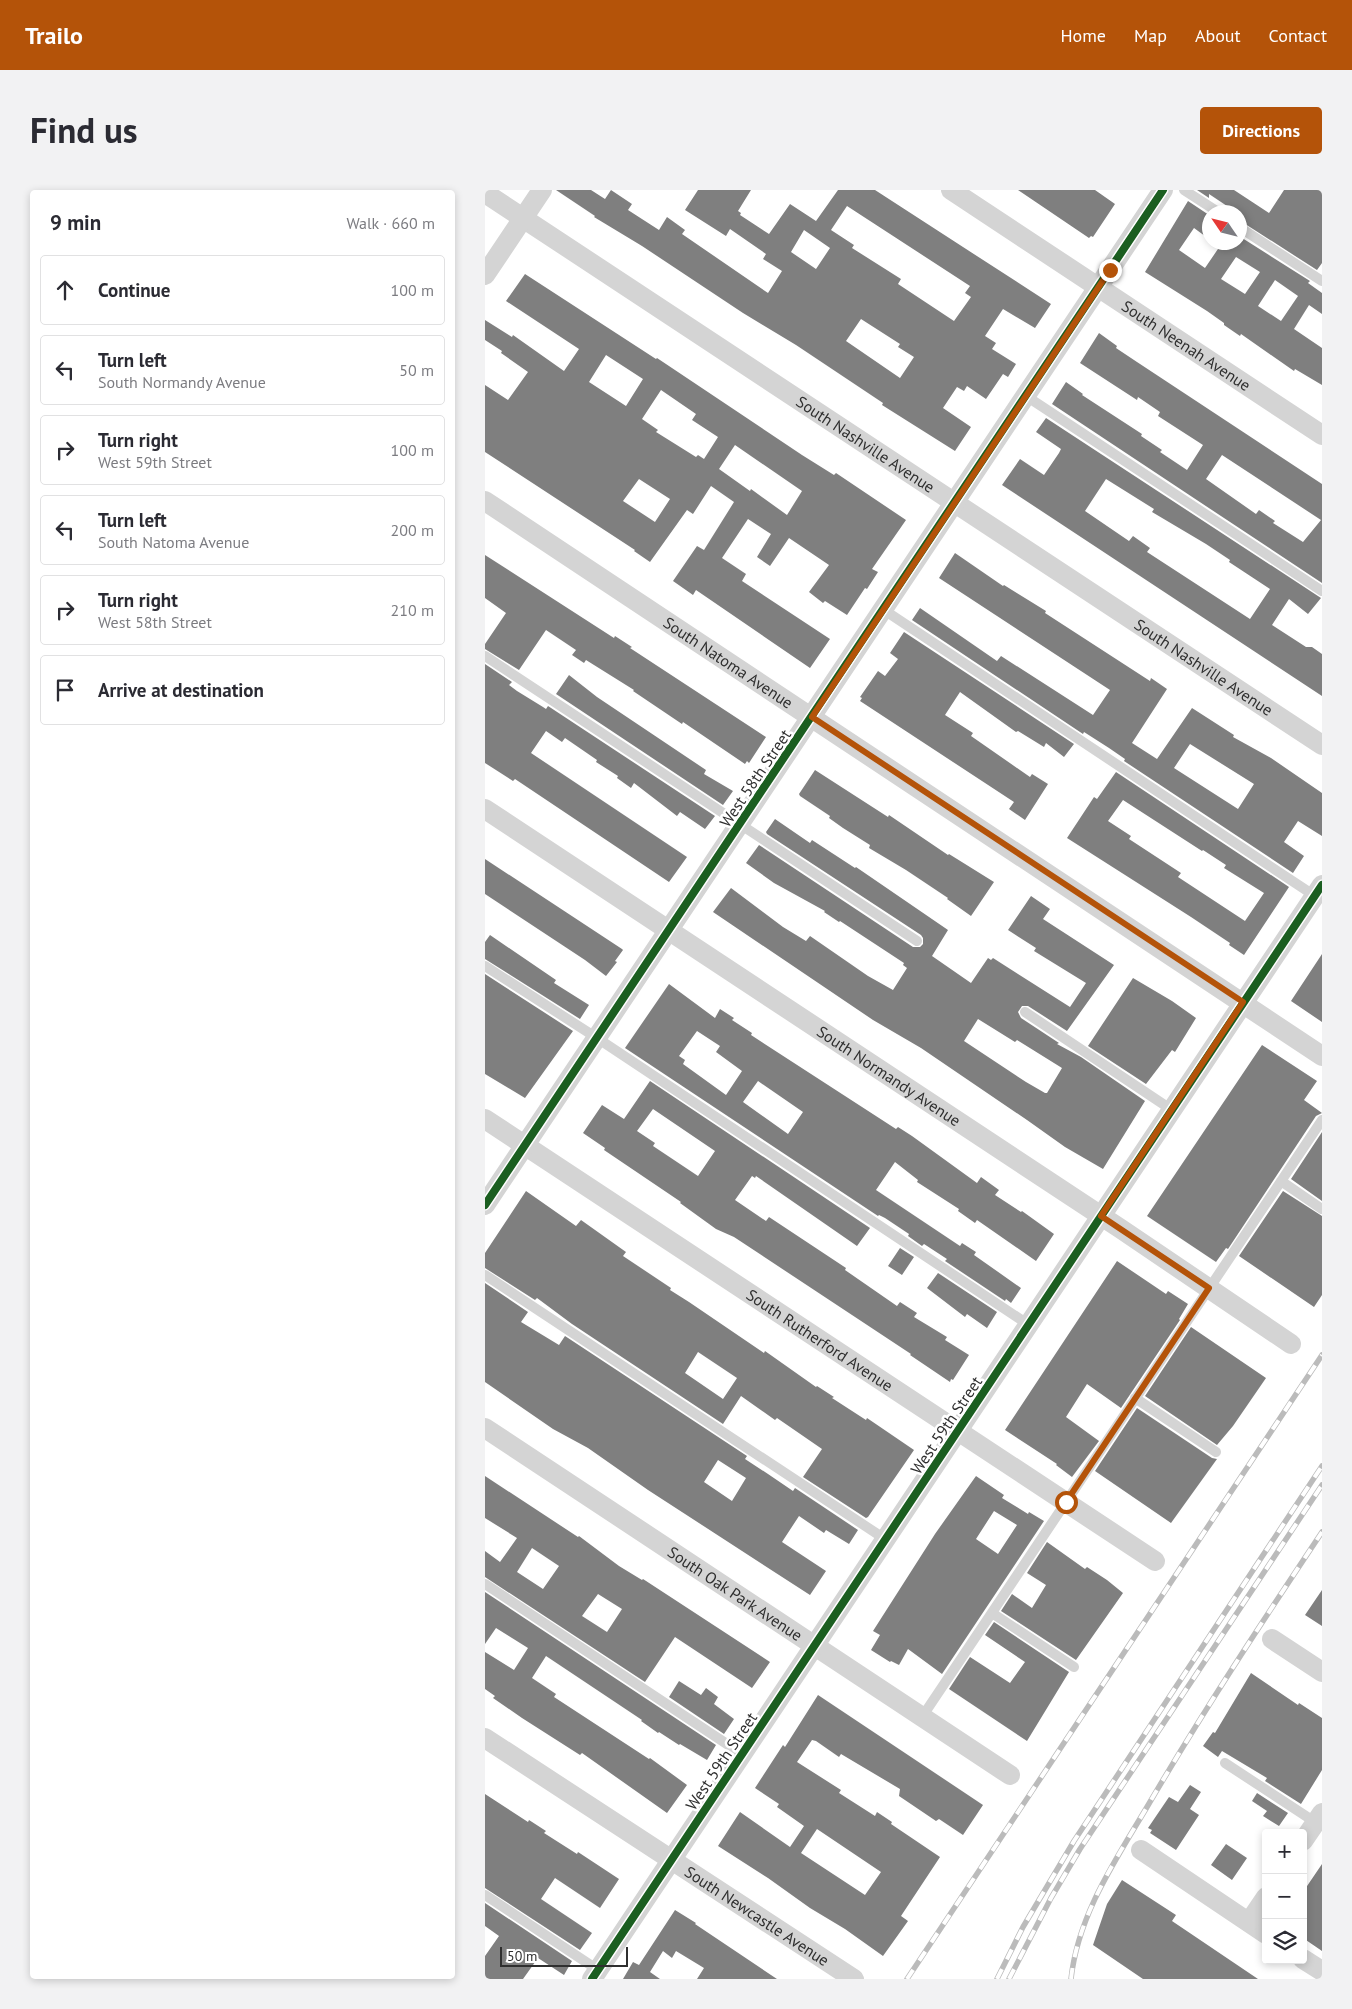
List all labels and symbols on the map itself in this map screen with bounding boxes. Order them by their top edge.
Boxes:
north arrow [1202,205,1247,250]
route end [1099,259,1122,282]
street label: South Neenah Avenue [1118,296,1255,395]
street label: South Nashville Avenue [793,391,939,497]
street label: South Natoma Avenue [660,612,797,713]
street label: South Nashville Avenue [1131,614,1277,720]
street label: West 58th Street [715,725,795,831]
street label: South Normandy Avenue [813,1021,964,1130]
street label: South Rutherford Avenue [743,1284,897,1395]
street label: West 59th Street [906,1372,986,1478]
route start [1055,1491,1078,1514]
street label: South Oak Park Avenue [664,1542,806,1645]
street label: West 59th Street [681,1708,761,1814]
street label: South Newcastle Avenue [681,1861,833,1970]
scale bar [500,1944,627,1967]

